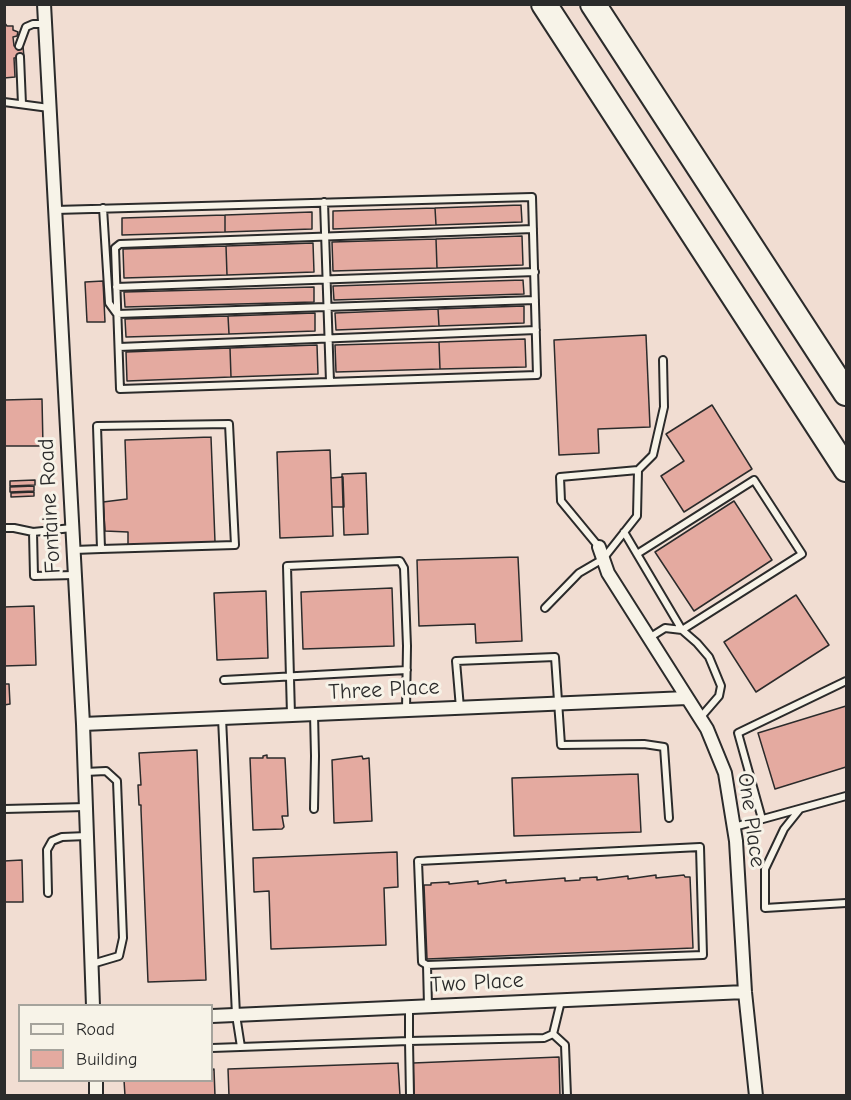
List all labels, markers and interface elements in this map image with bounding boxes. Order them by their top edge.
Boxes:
street label: Fontaine Road [33,438,67,574]
street label: Three Place [328,674,440,706]
street label: One Place [731,771,771,869]
street label: Two Place [430,967,524,999]
legend [18,1004,213,1082]
text: Road [76,1019,115,1040]
text: Building [76,1049,138,1070]

